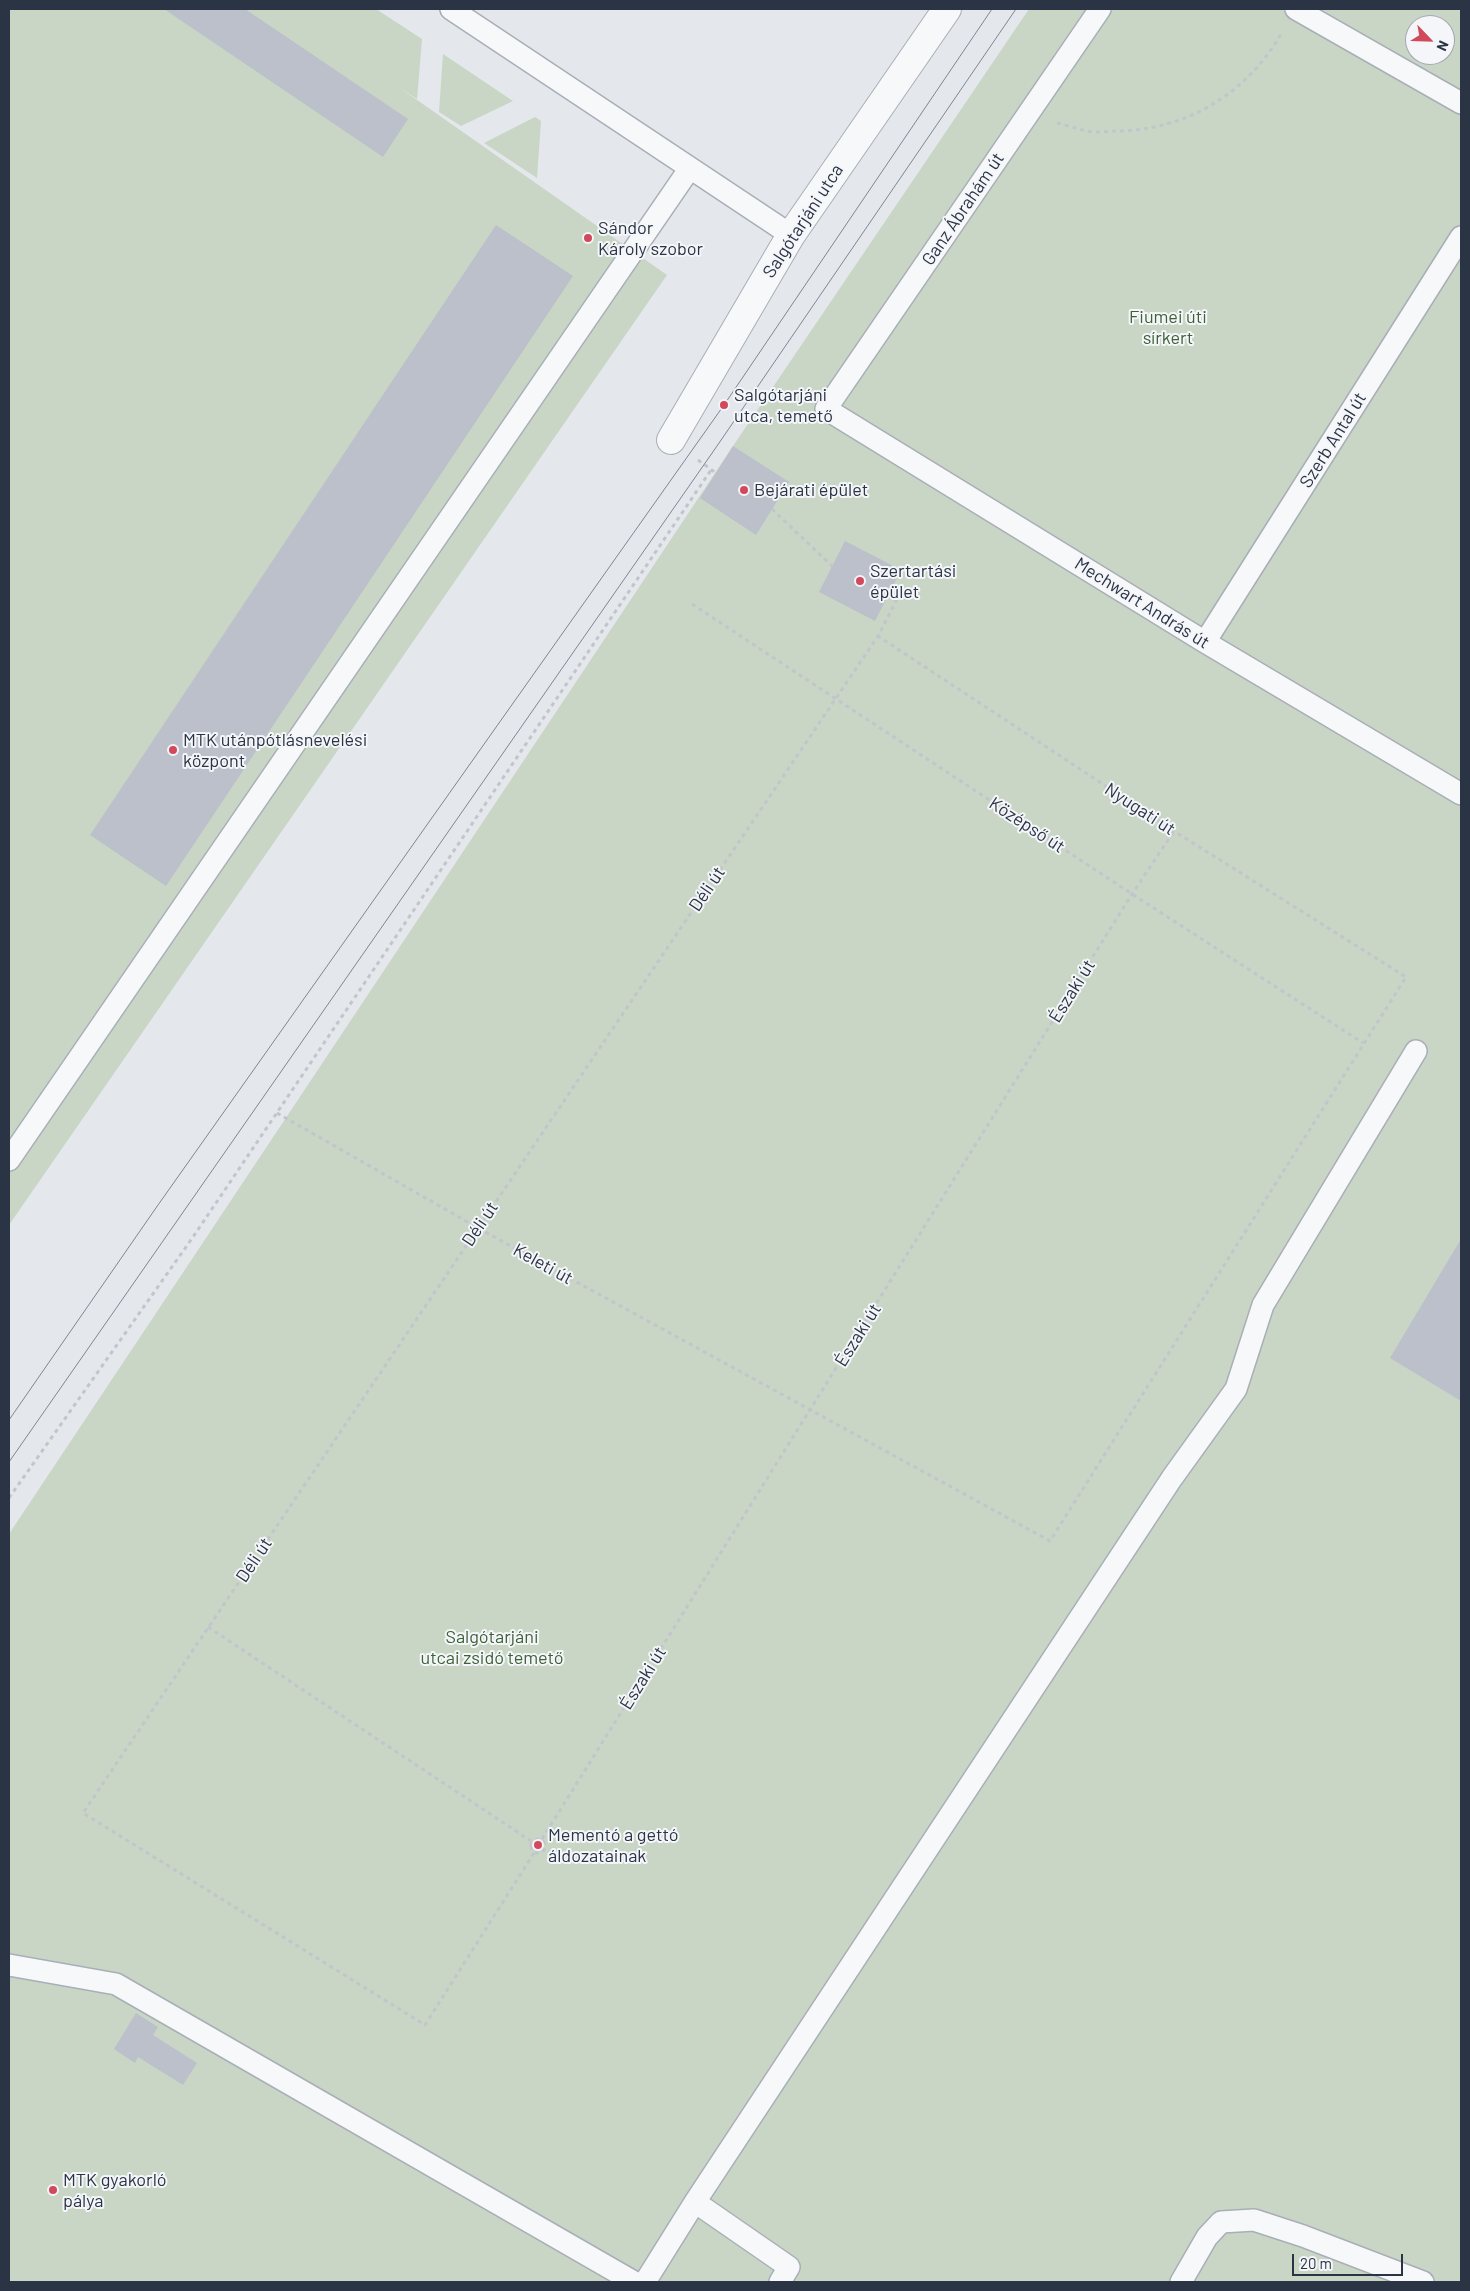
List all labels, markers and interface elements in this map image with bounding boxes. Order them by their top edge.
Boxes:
north arrow [1405,15,1455,65]
text: N [1434,38,1453,54]
street label: Ganz Ábrahám út [917,148,1009,270]
street label: Salgótarjáni utca [758,160,848,282]
place label: Sándor Károly szobor [598,217,703,260]
marker: Sándor Károly szobor [582,232,594,244]
park label: Fiumei úti sírkert [1129,306,1207,348]
place label: Salgótarjáni utca, temető [734,384,833,426]
street label: Szerb Antal út [1295,388,1371,492]
marker: Salgótarjáni utca, temető [718,399,730,411]
place label: Bejárati épület [754,479,868,501]
marker: Bejárati épület [738,484,750,496]
street label: Mechwart András út [1071,553,1213,653]
place label: Szertartási épület [870,560,956,602]
marker: Szertartási épület [854,575,866,587]
place label: MTK utánpótlásnevelési központ [183,729,367,772]
marker: MTK utánpótlásnevelési központ [167,744,179,756]
street label: Nyugati út [1101,778,1179,840]
street label: Középső út [985,793,1069,857]
street label: Déli út [684,863,730,915]
street label: Északi út [1044,956,1100,1026]
street label: Déli út [457,1198,503,1250]
street label: Keleti út [509,1239,577,1289]
street label: Északi út [830,1300,886,1370]
street label: Déli út [231,1534,277,1586]
park label: Salgótarjáni utcai zsidó temető [420,1626,564,1668]
street label: Északi út [615,1643,671,1713]
place label: Mementó a gettó áldozatainak [548,1824,678,1866]
marker: Mementó a gettó áldozatainak [532,1839,544,1851]
place label: MTK gyakorló pálya [63,2169,166,2212]
marker: MTK gyakorló pálya [47,2184,59,2196]
scale bar [1295,2244,1406,2276]
text: 20 m [1300,2254,1332,2272]

